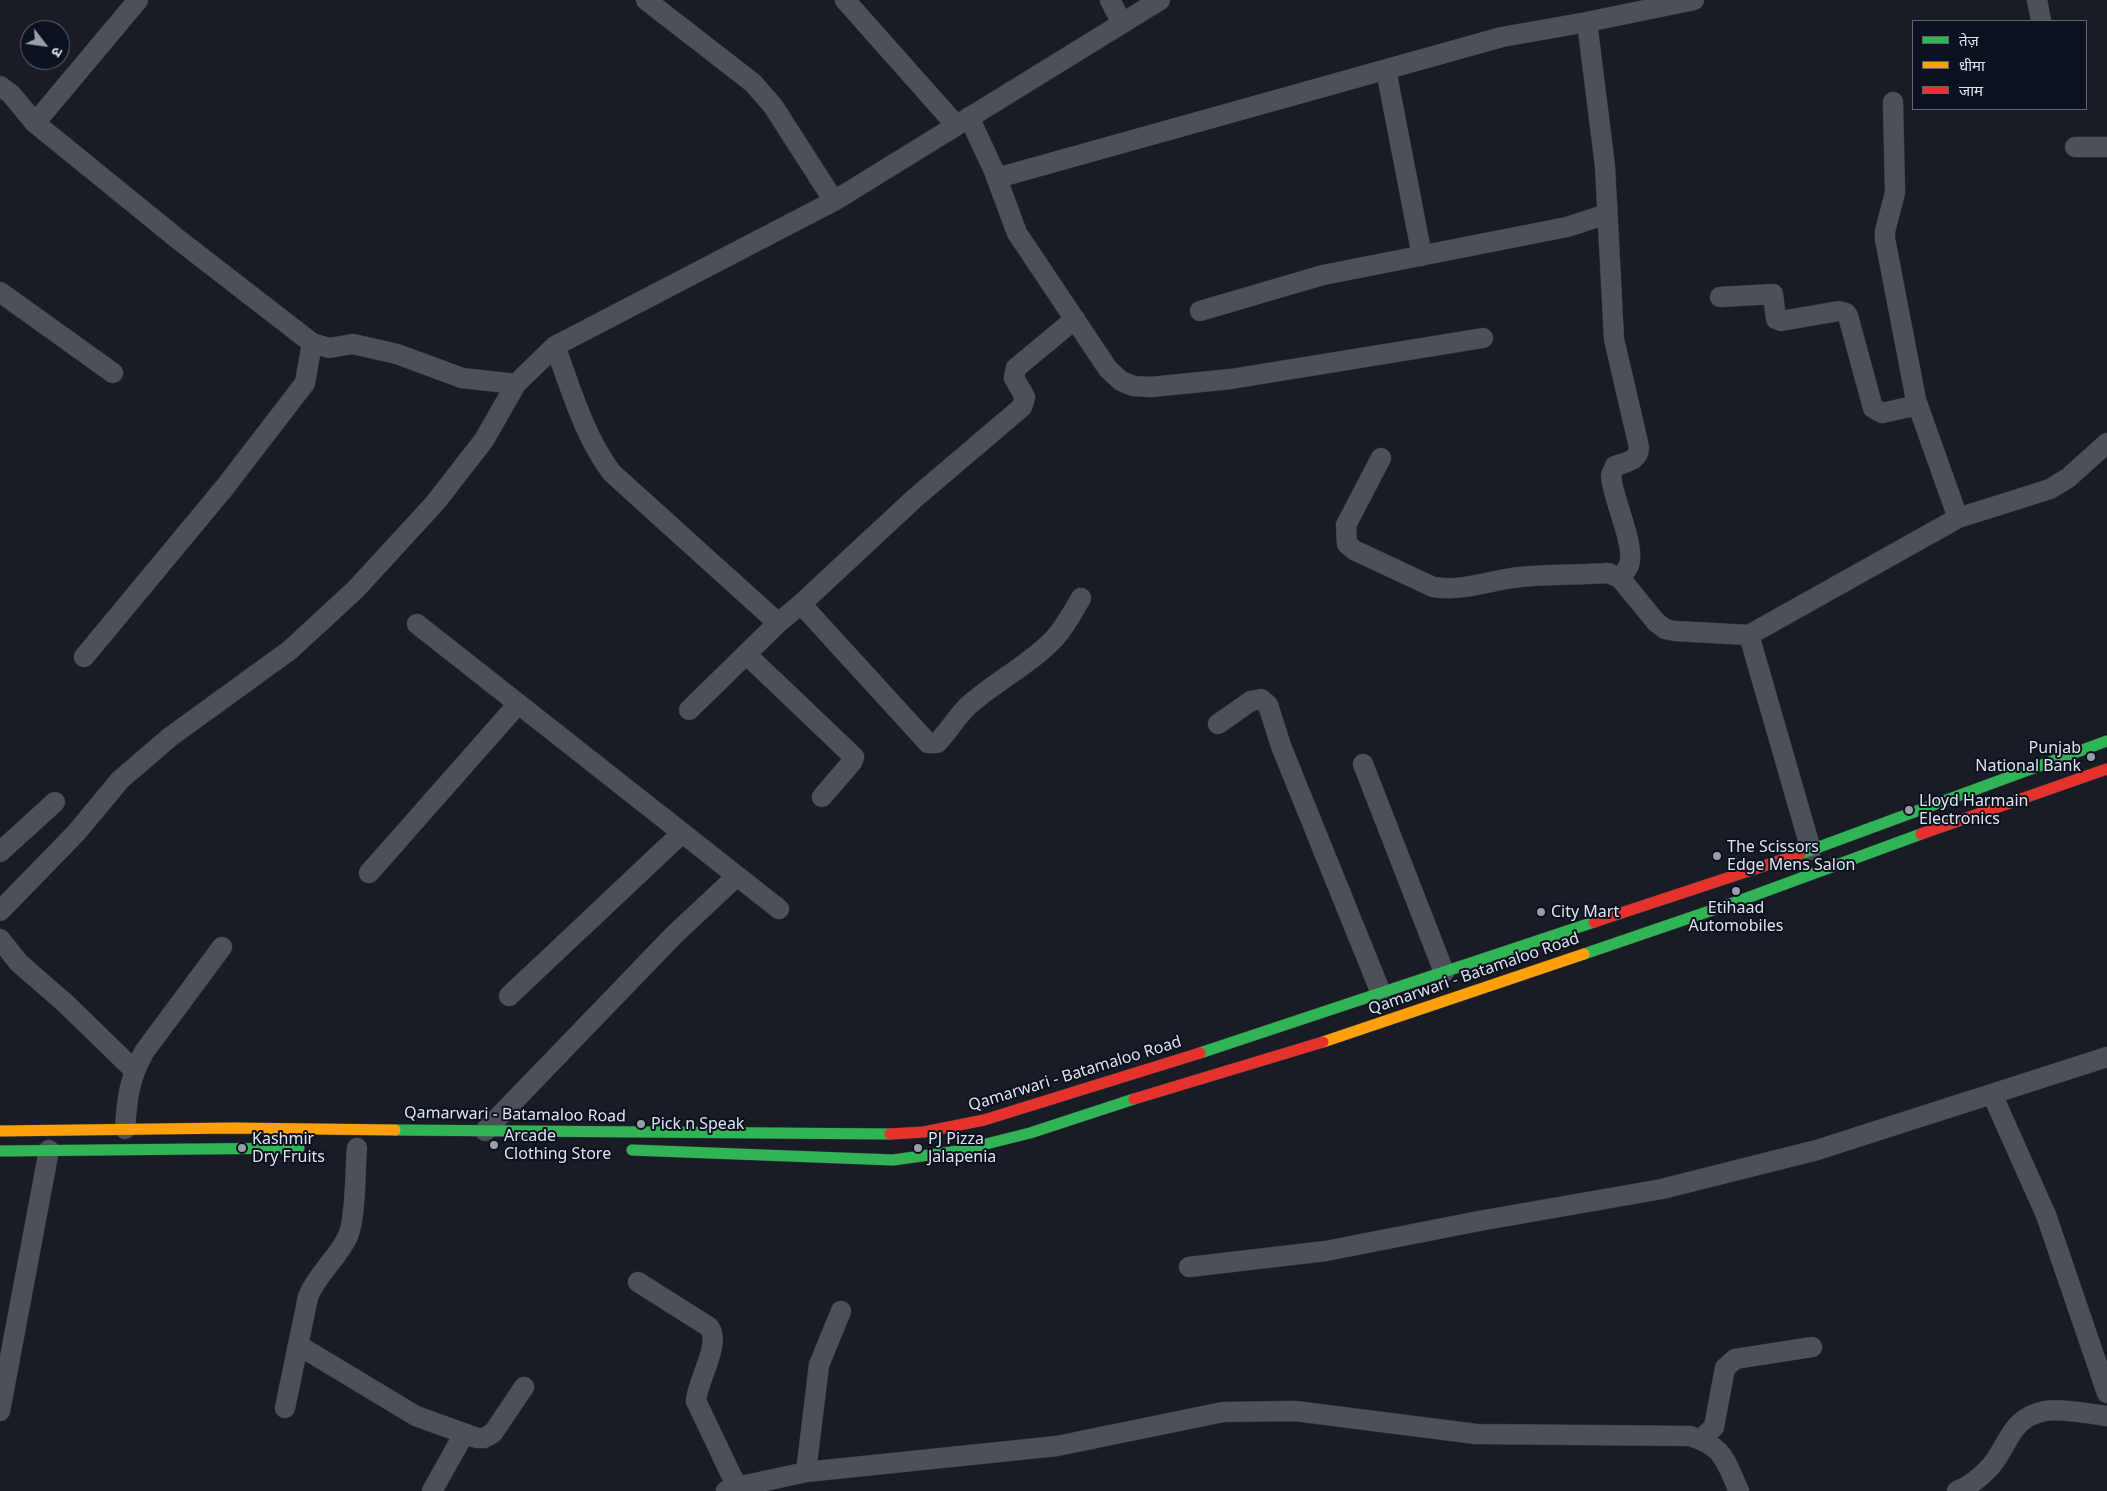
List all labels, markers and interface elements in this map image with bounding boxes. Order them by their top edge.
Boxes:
north arrow [20,20,70,70]
legend [1912,20,2087,110]
text: तेज़ [1959,30,1979,50]
text: उ [47,44,68,61]
text: धीमा [1959,55,1985,75]
text: जाम [1959,80,1983,100]
place label: Punjab National Bank [1975,738,2081,776]
marker: Punjab National Bank [2085,751,2097,763]
place label: Lloyd Harmain Electronics [1919,791,2028,829]
marker: Lloyd Harmain Electronics [1903,804,1915,816]
place label: The Scissors Edge Mens Salon [1727,837,1855,875]
marker: The Scissors Edge Mens Salon [1711,850,1723,862]
marker: Etihaad Automobiles [1730,885,1742,897]
place label: Etihaad Automobiles [1689,898,1783,936]
place label: City Mart [1551,902,1619,922]
marker: City Mart [1535,906,1547,918]
street label: Qamarwari - Batamaloo Road [1366,929,1582,1019]
street label: Qamarwari - Batamaloo Road [966,1032,1184,1116]
street label: Qamarwari - Batamaloo Road [404,1103,626,1127]
place label: Pick n Speak [651,1114,744,1134]
marker: Pick n Speak [635,1118,647,1130]
place label: Arcade Clothing Store [504,1126,611,1164]
place label: Kashmir Dry Fruits [252,1129,325,1167]
place label: PJ Pizza Jalapenia [928,1129,996,1167]
marker: Arcade Clothing Store [488,1139,500,1151]
marker: Kashmir Dry Fruits [236,1142,248,1154]
marker: PJ Pizza Jalapenia [912,1142,924,1154]

